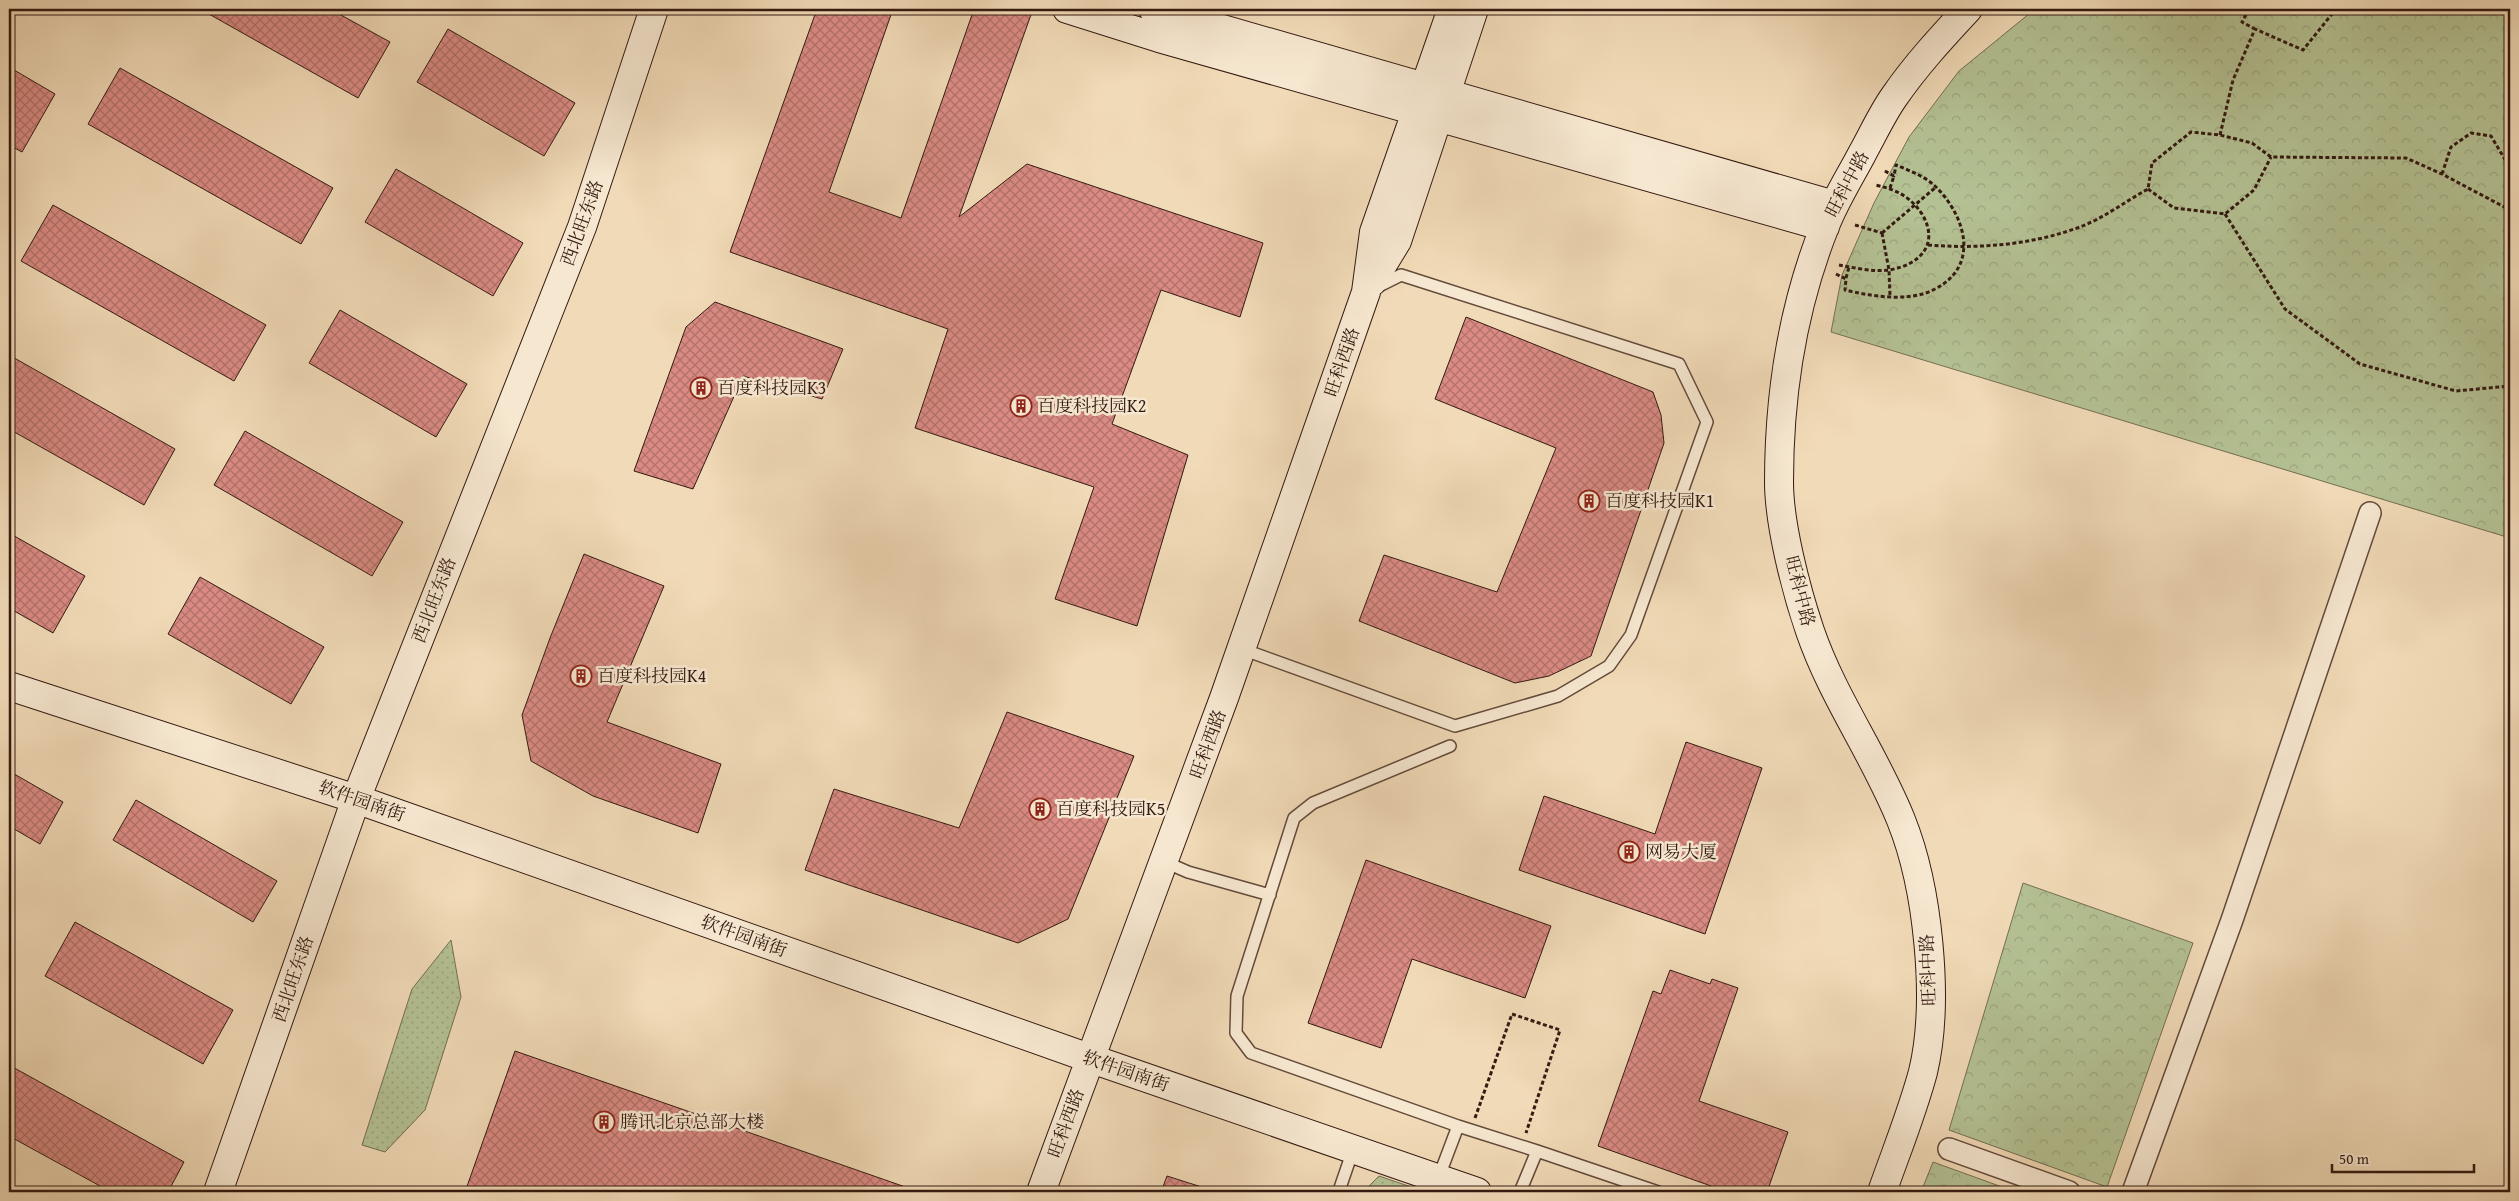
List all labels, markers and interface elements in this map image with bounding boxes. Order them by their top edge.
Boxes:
street label: 旺科中路 [1818,146,1875,222]
street label: 西北旺东路 [553,176,610,270]
street label: 旺科西路 [1317,323,1366,400]
place label: 百度科技园K3 [717,374,826,401]
building icon: 百度科技园K3 [689,376,713,400]
place label: 百度科技园K2 [1037,392,1146,419]
building icon: 百度科技园K2 [1009,394,1033,418]
place label: 百度科技园K1 [1605,487,1714,514]
building icon: 百度科技园K1 [1577,489,1601,513]
street label: 西北旺东路 [405,553,462,647]
street label: 旺科中路 [1779,553,1822,629]
place label: 百度科技园K4 [597,662,706,689]
building icon: 百度科技园K4 [569,664,593,688]
street label: 旺科西路 [1183,705,1233,782]
street label: 软件园南街 [315,773,409,828]
place label: 百度科技园K5 [1056,795,1165,822]
building icon: 百度科技园K5 [1028,797,1052,821]
place label: 网易大厦 [1645,838,1717,865]
building icon: 网易大厦 [1617,840,1641,864]
street label: 软件园南街 [697,907,791,964]
street label: 西北旺东路 [265,932,320,1026]
street label: 旺科中路 [1913,934,1942,1006]
street label: 软件园南街 [1079,1043,1173,1098]
street label: 旺科西路 [1041,1084,1091,1161]
place label: 腾讯北京总部大楼 [620,1108,764,1135]
building icon: 腾讯北京总部大楼 [592,1110,616,1134]
scale bar [2332,1141,2474,1173]
text: 50 m [2339,1148,2370,1169]

